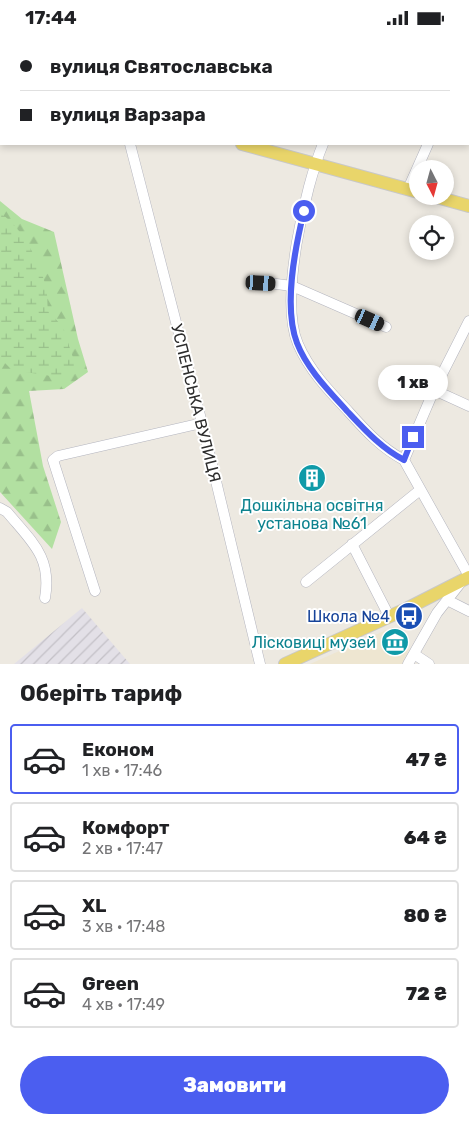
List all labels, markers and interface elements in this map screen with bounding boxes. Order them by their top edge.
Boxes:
text: 17:44 [25,6,77,29]
text: вулиця Святославська [50,55,273,78]
text: вулиця Варзара [50,103,206,126]
north arrow [409,160,454,205]
map controls [409,160,454,260]
route start [293,200,315,222]
button: locate [409,215,454,260]
car [245,275,276,291]
car [353,307,386,333]
street label: УСПЕНСЬКА ВУЛИЦЯ [167,322,225,484]
callout: 1 хв [378,365,448,399]
text: 1 хв [397,373,429,392]
route end [402,426,424,448]
building icon: Дошкільна освітня установа №61 [297,463,327,493]
place label: Дошкільна освітня установа №61 [241,496,383,533]
bus stop icon: Школа №4 [394,601,424,631]
place label: Школа №4 [307,607,390,626]
museum icon: Лісковиці музей [380,627,410,657]
place label: Лісковиці музей [252,633,376,652]
text: Оберіть тариф [20,680,182,707]
icon: car [22,737,67,782]
text: Економ [82,738,154,761]
text: 47 ₴ [406,748,447,771]
text: 1 хв · 17:46 [82,761,162,780]
icon: car [22,815,67,860]
text: Комфорт [82,816,169,839]
text: 64 ₴ [404,826,447,849]
text: 2 хв · 17:47 [82,839,163,858]
icon: car [22,893,67,938]
text: XL [82,894,106,917]
text: 80 ₴ [403,904,447,927]
text: 3 хв · 17:48 [82,917,166,936]
icon: car [22,971,67,1016]
text: Green [82,972,139,995]
text: 72 ₴ [406,982,447,1005]
text: 4 хв · 17:49 [82,995,165,1014]
button: Замовити [20,1056,449,1114]

